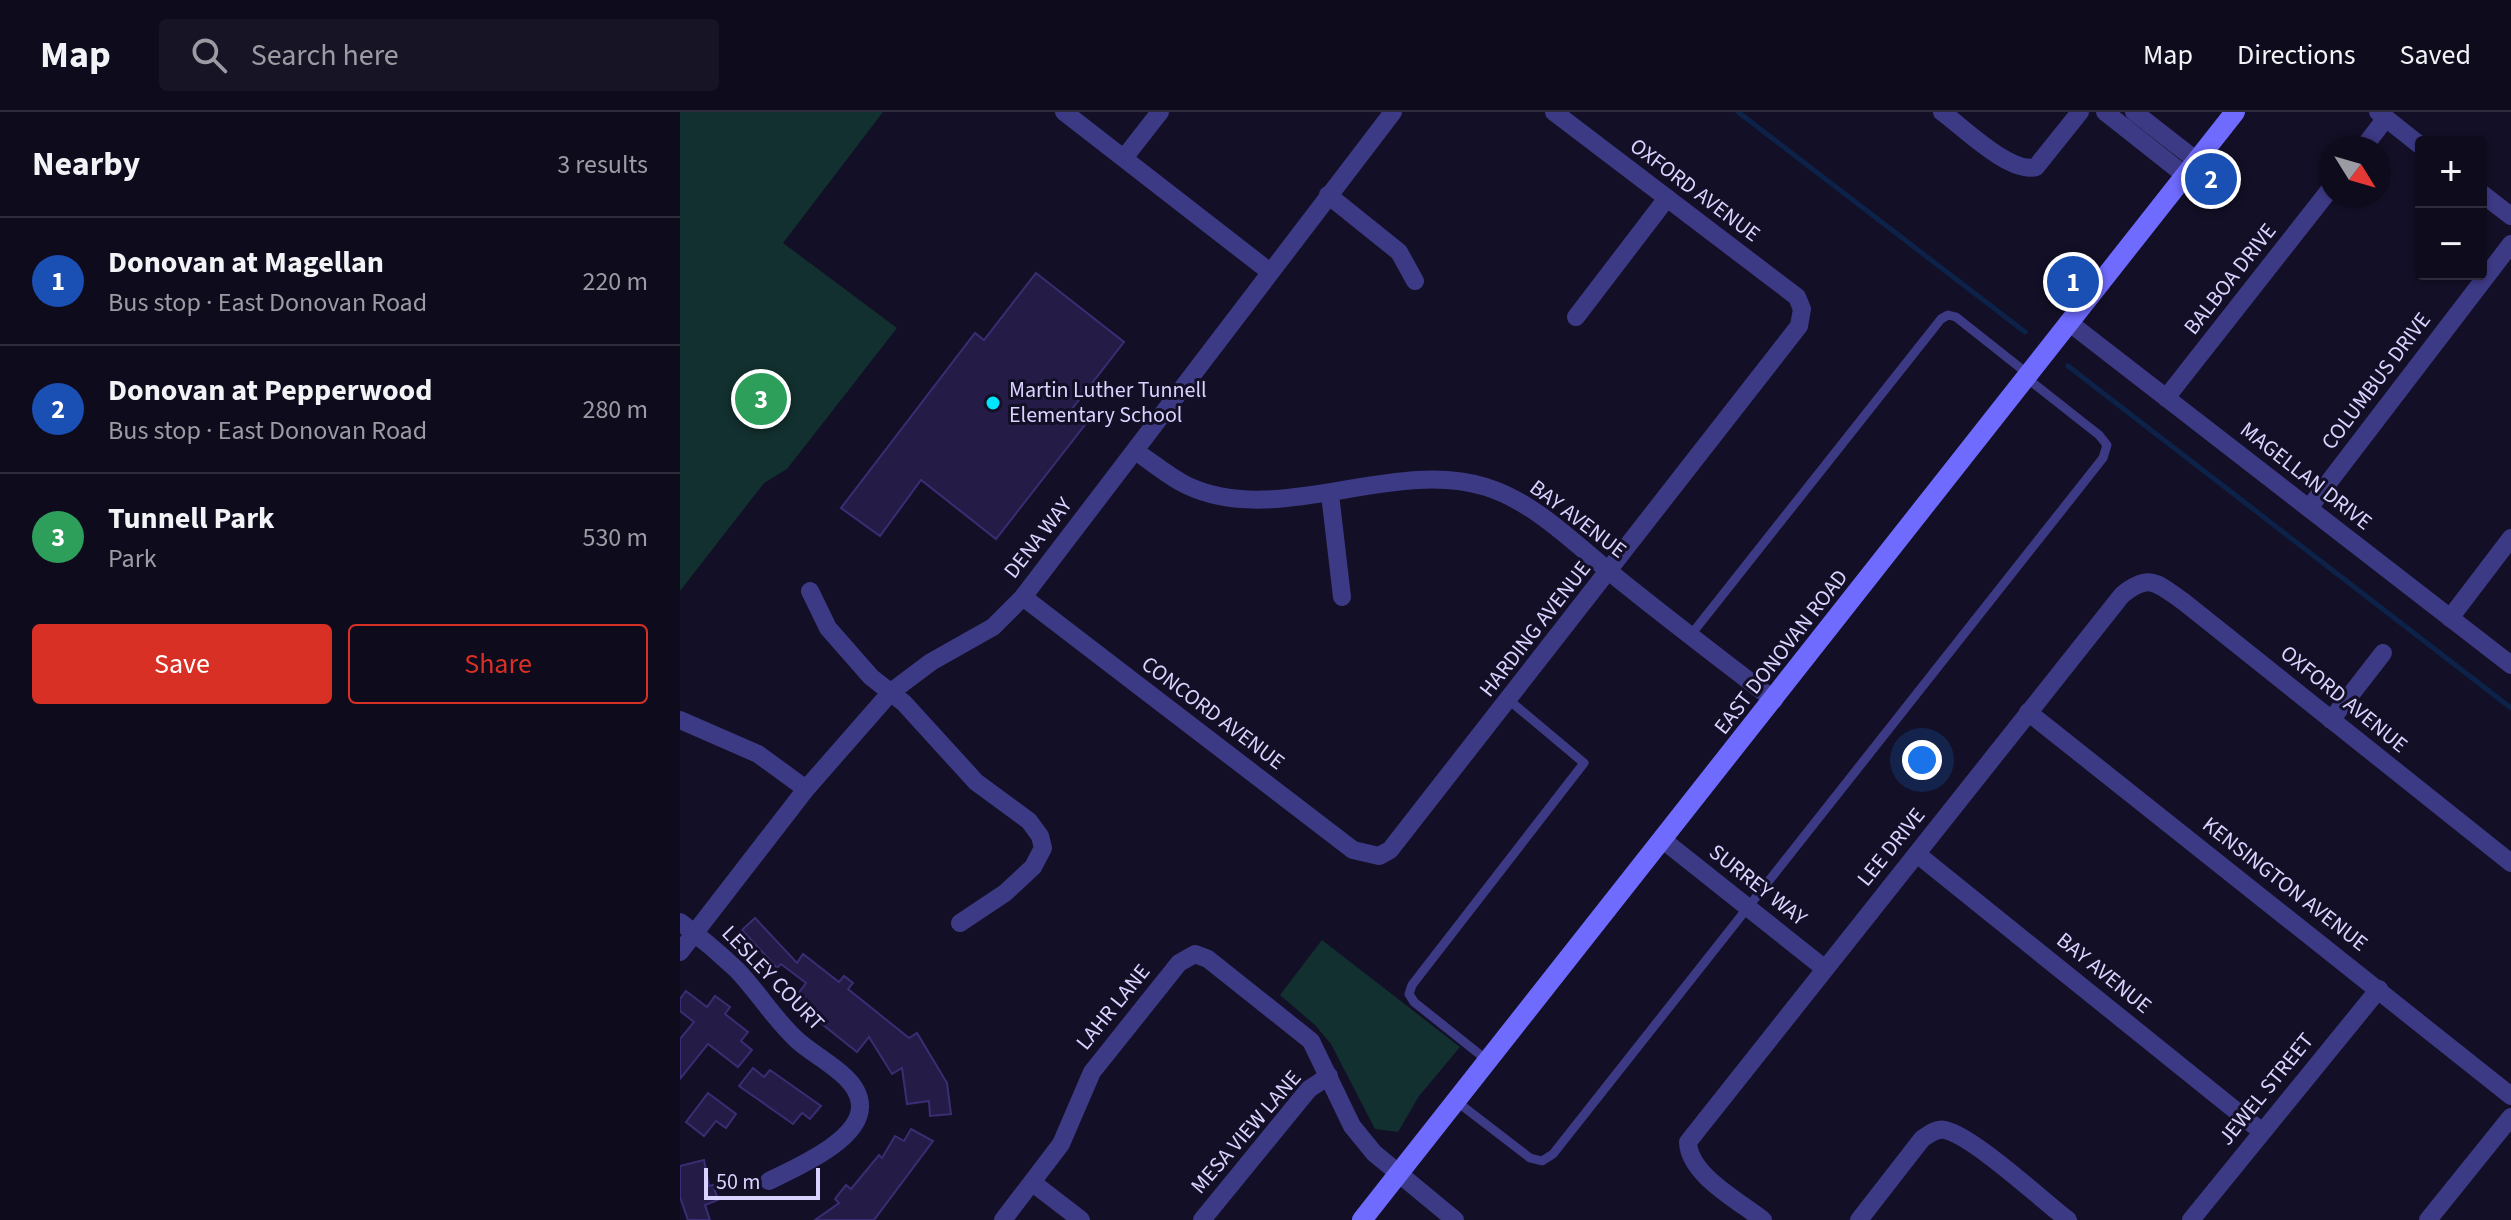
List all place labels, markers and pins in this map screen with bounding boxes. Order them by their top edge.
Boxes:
pin: 2 [2185,149,2237,209]
pin: 1 [2047,252,2099,312]
pin: 3 [735,369,787,429]
place label: Martin Luther Tunnell Elementary School [1009,374,1207,431]
marker: Martin Luther Tunnell Elementary School [984,394,1002,412]

